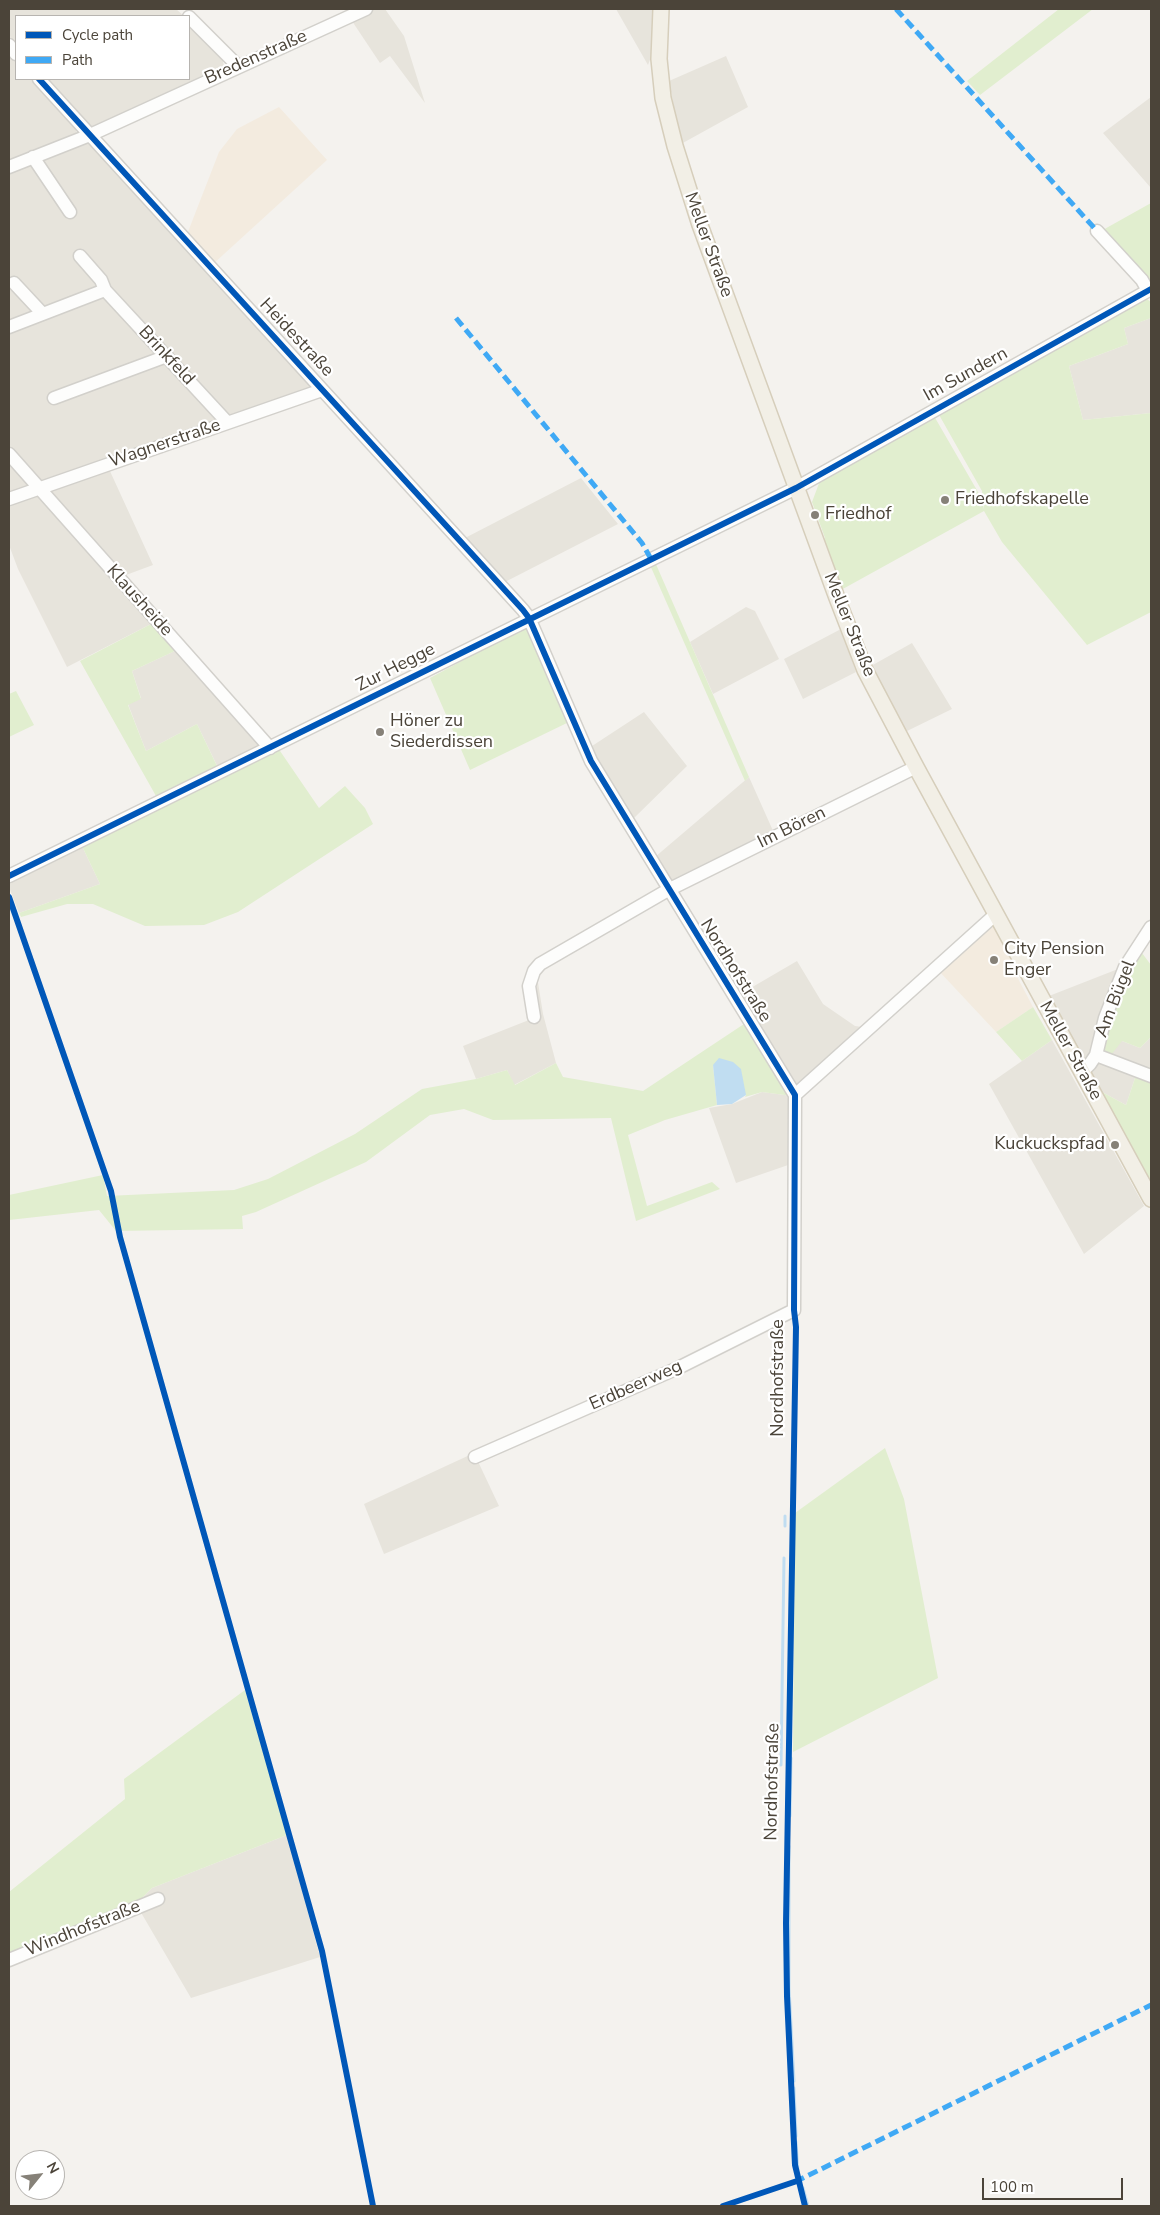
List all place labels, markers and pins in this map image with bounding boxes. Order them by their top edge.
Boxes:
place label: Friedhofskapelle [955,489,1089,511]
marker: Friedhofskapelle [939,494,951,506]
place label: Friedhof [825,504,892,526]
marker: Friedhof [809,509,821,521]
place label: Höner zu Siederdissen [390,711,493,754]
marker: Höner zu Siederdissen [374,726,386,738]
place label: City Pension Enger [1004,939,1104,982]
marker: City Pension Enger [988,954,1000,966]
place label: Kuckuckspfad [994,1134,1105,1156]
marker: Kuckuckspfad [1109,1139,1121,1151]

